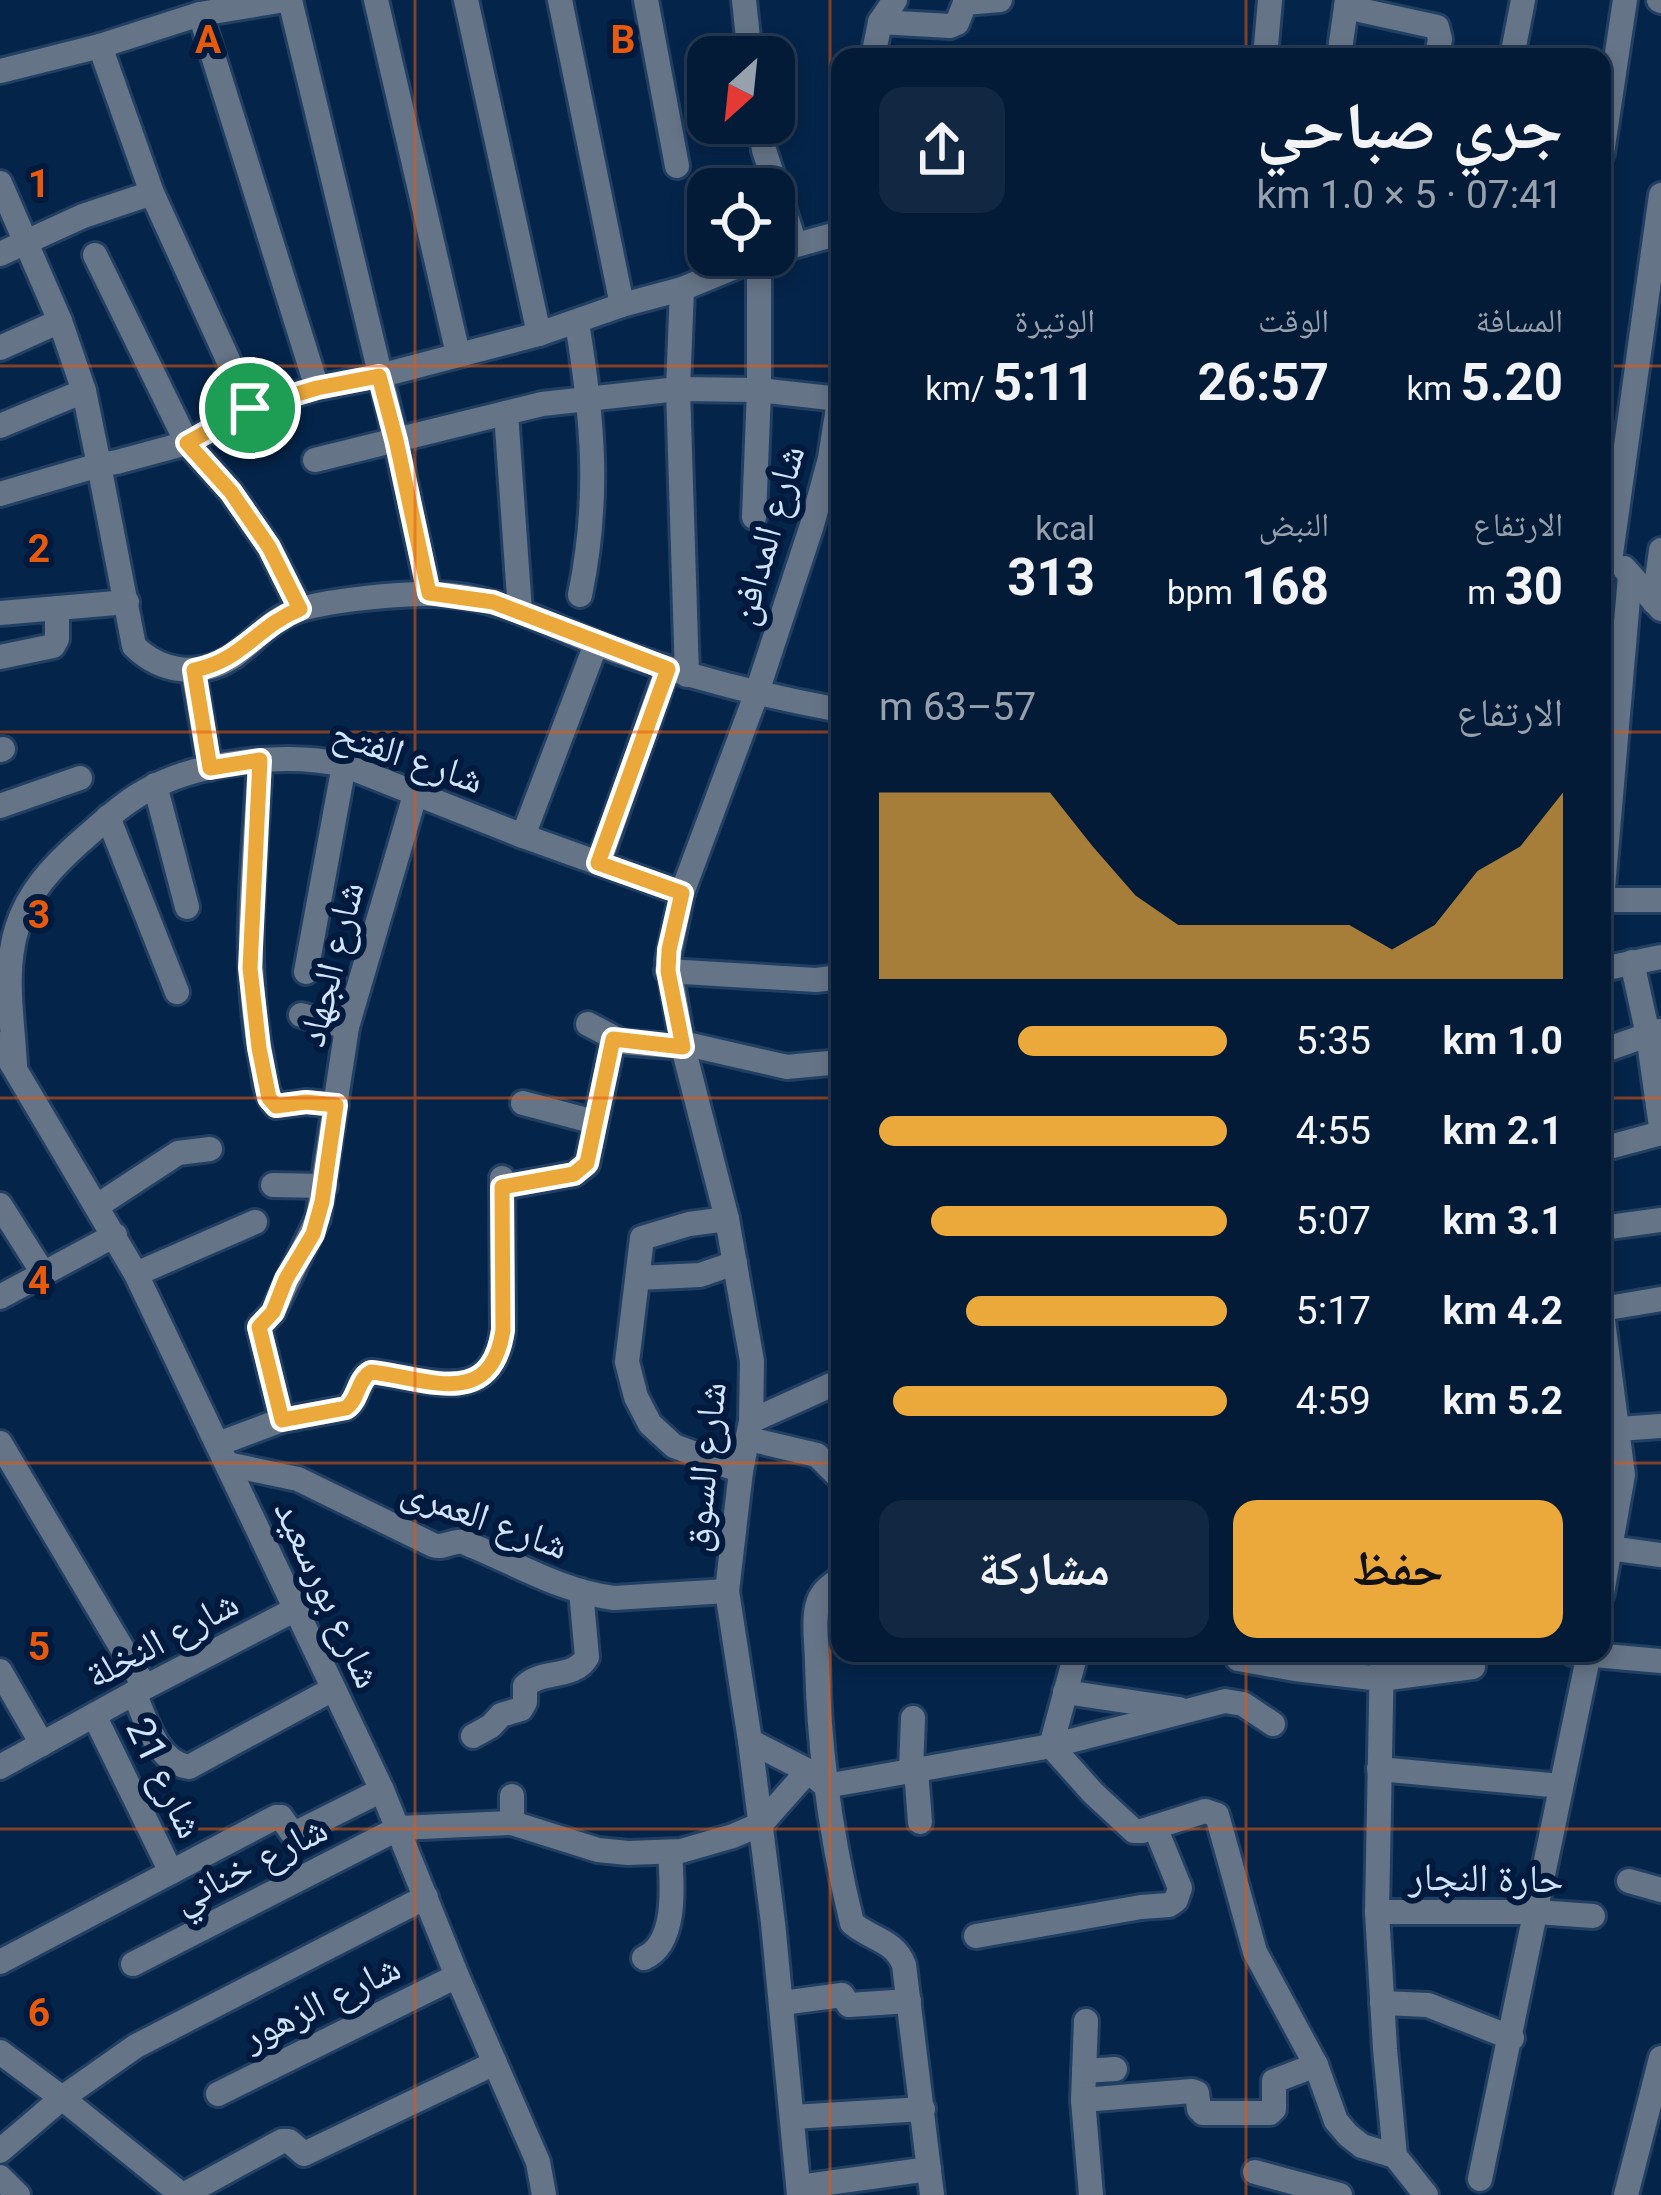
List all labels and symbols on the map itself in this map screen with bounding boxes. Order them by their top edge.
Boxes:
text: A [195,17,222,63]
text: B [611,17,635,63]
north arrow [687,36,795,144]
text: 1 [28,161,50,207]
pin [199,357,301,459]
street label: شارع المدافن [719,440,815,630]
text: 2 [28,526,50,572]
street label: شارع الفتح [326,709,489,805]
street label: شارع الجهاد [288,877,375,1051]
text: 3 [28,892,50,938]
text: 4 [28,1258,50,1304]
street label: شارع السوق [672,1380,737,1554]
street label: شارع العمرى [395,1467,574,1570]
street label: شارع بورسعيد [264,1493,392,1696]
street label: شارع النخلة [78,1580,247,1699]
text: 5 [28,1624,50,1670]
street label: شارع 21 [115,1711,214,1846]
street label: شارع خناني [165,1806,339,1930]
street label: حارة النجار [1407,1854,1564,1902]
street label: شارع الزهور [234,1944,408,2061]
text: 6 [28,1990,50,2036]

